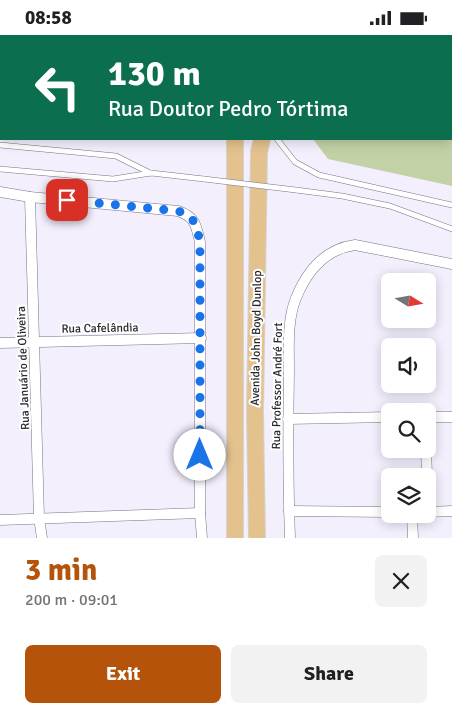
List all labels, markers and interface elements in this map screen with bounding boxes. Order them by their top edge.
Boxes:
text: 08:58 [25,6,72,30]
text: 130 m [108,52,201,95]
icon: left [25,55,90,120]
text: Rua Doutor Pedro Tórtima [108,95,348,122]
pin [46,179,88,221]
icon: arrive [53,186,81,214]
street label: Avenida John Boyd Dunlop [248,270,265,406]
north arrow [381,273,436,327]
map controls [381,273,436,523]
street label: Rua Januário de Oliveira [14,306,33,430]
street label: Rua Cafelândia [61,320,139,337]
street label: Rua Professor André Fort [269,322,286,450]
button: sound [381,338,436,393]
button: search [381,403,436,458]
position arrow [173,428,225,480]
button: layers [381,468,436,523]
text: 3 min [25,552,97,589]
button: close [375,555,427,607]
text: 200 m · 09:01 [25,590,118,610]
button: Exit [25,645,221,703]
button: Share [231,645,427,703]

